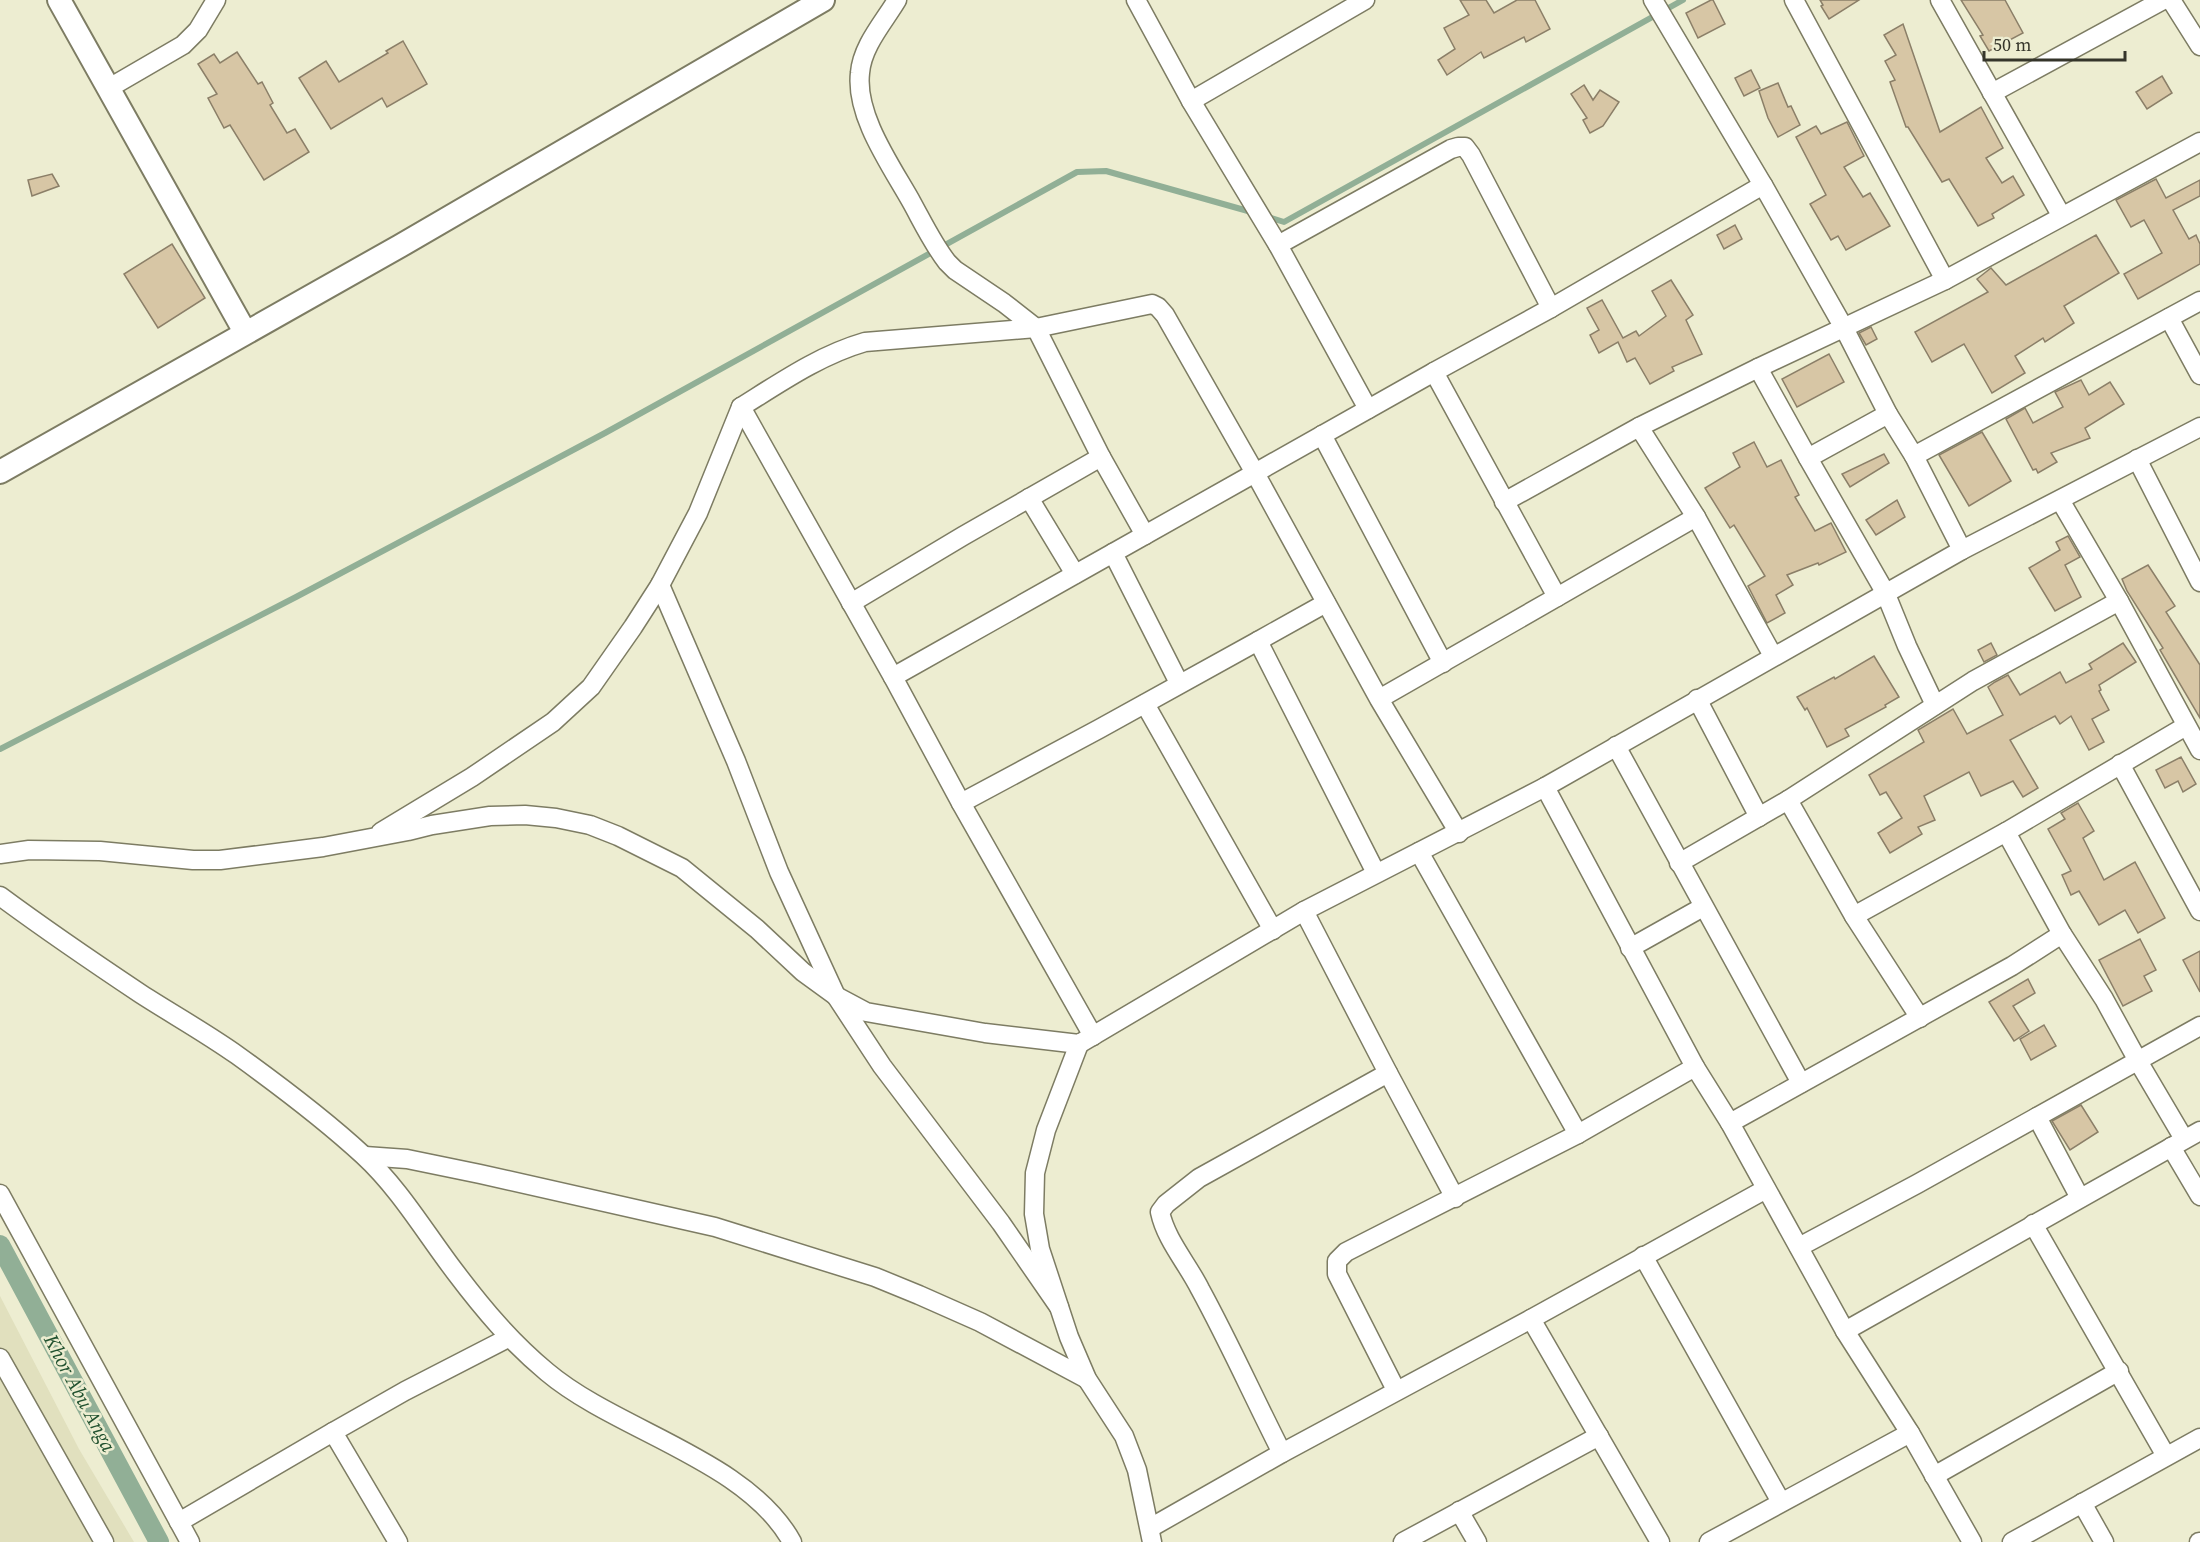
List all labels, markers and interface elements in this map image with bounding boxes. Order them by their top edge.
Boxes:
scale bar [1984,24,2125,62]
text: 50 m [1993,32,2031,57]
water label: Khor Abu Anga [37,1328,123,1457]

